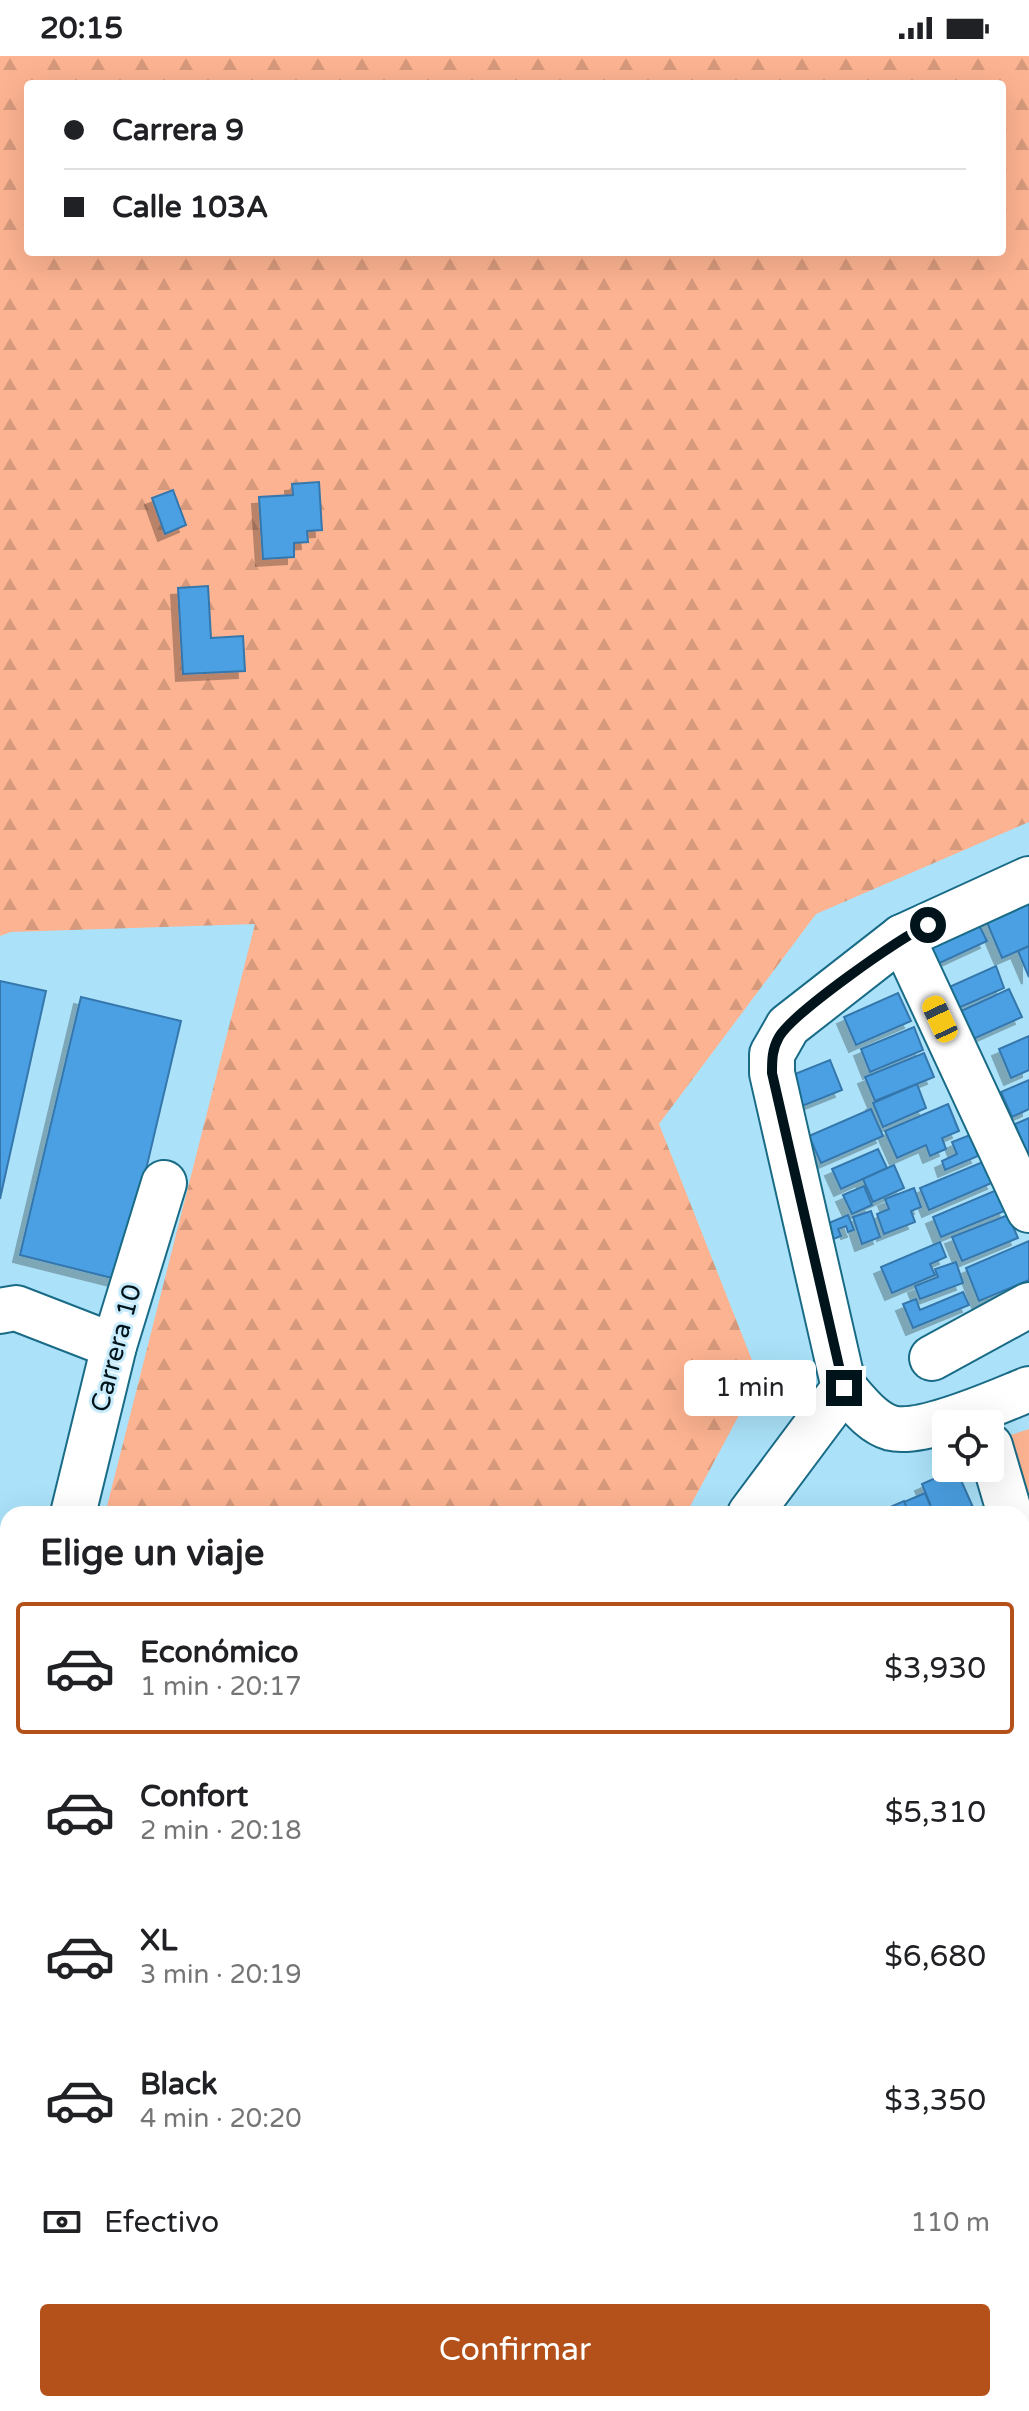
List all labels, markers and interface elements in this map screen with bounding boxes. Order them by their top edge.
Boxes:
text: 20:15 [40,10,123,47]
text: Carrera 9 [112,112,244,149]
text: Calle 103A [112,189,268,226]
route start [910,907,946,943]
car [919,992,961,1046]
street label: Carrera 10 [84,1281,148,1415]
callout: 1 min [684,1360,816,1416]
route end [826,1370,862,1406]
text: 1 min [715,1372,785,1403]
map controls [932,1410,1004,1482]
button: locate [932,1410,1004,1482]
text: Elige un viaje [40,1532,264,1575]
icon: car [44,1632,116,1704]
text: Económico [140,1634,298,1671]
text: $3,930 [884,1650,986,1687]
text: 1 min · 20:17 [140,1671,302,1702]
icon: car [44,1776,116,1848]
text: Confort [140,1778,248,1815]
text: $5,310 [885,1794,986,1831]
text: 2 min · 20:18 [140,1815,302,1846]
icon: car [44,1920,116,1992]
text: XL [140,1922,177,1959]
text: $6,680 [884,1938,986,1975]
text: 3 min · 20:19 [140,1959,302,1990]
icon: car [44,2064,116,2136]
text: Black [140,2066,217,2103]
text: $3,350 [884,2082,986,2119]
text: 4 min · 20:20 [140,2103,302,2134]
icon: cash [40,2200,84,2244]
text: Efectivo [104,2204,219,2241]
text: 110 m [910,2207,990,2238]
button: Confirmar [40,2304,990,2396]

